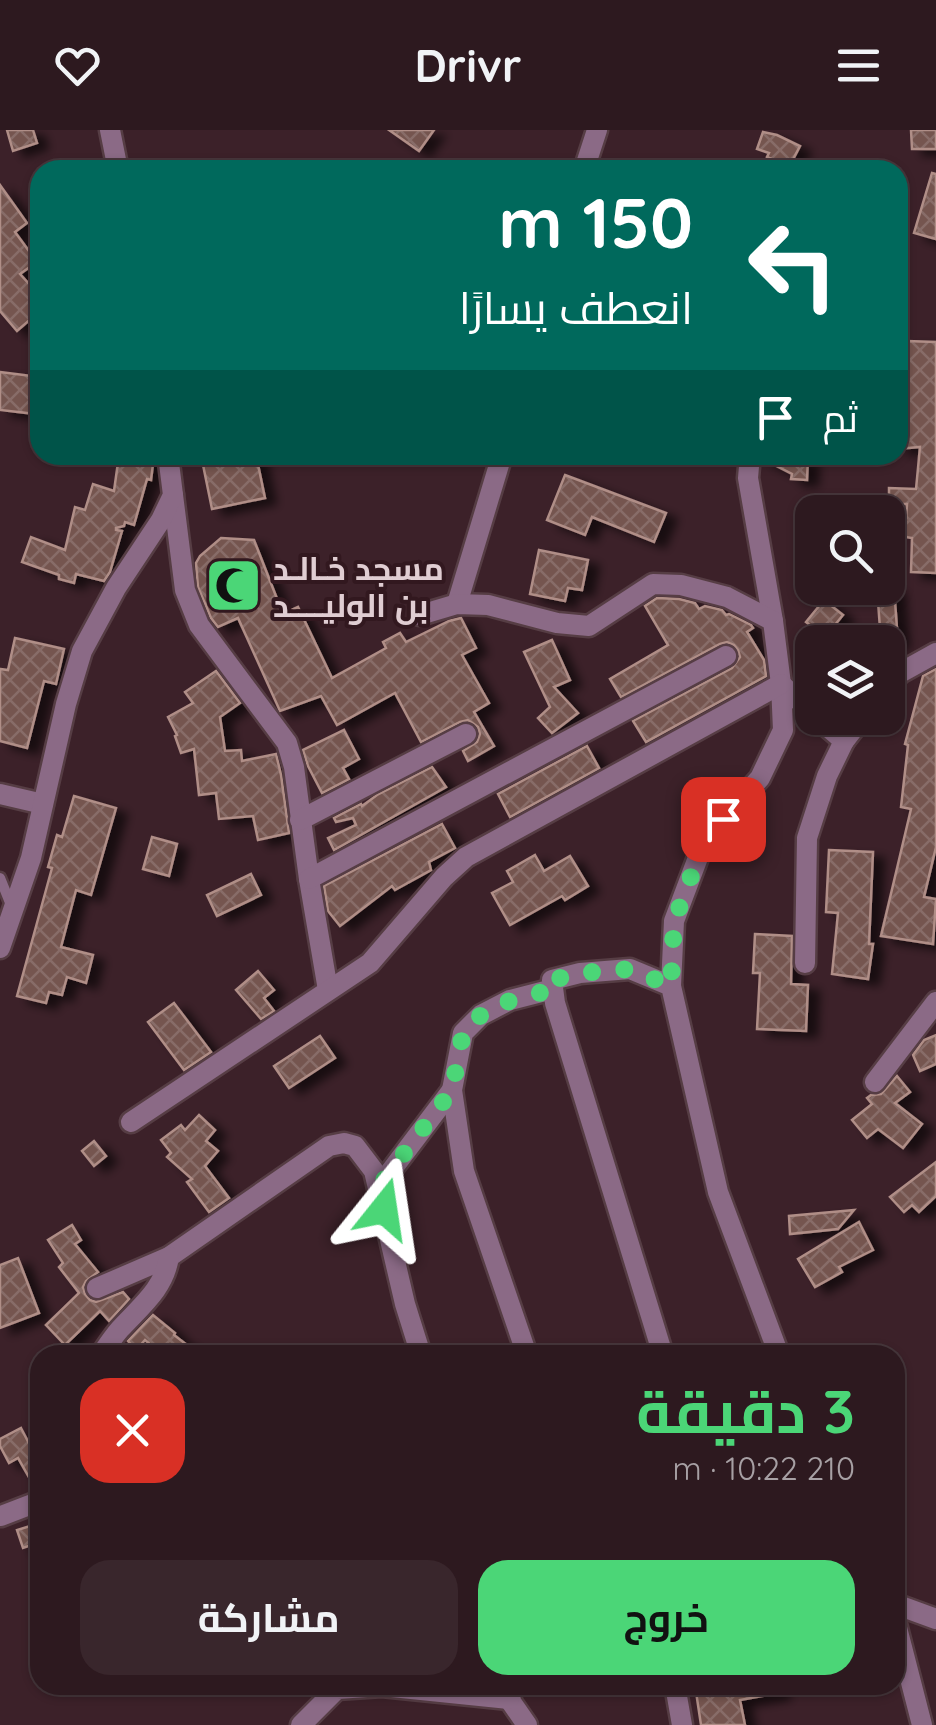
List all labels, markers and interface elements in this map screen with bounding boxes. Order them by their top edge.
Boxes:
text: Drivr [414,37,522,93]
icon: heart [50,38,105,93]
icon: menu [831,38,886,93]
text: 150 m [498,178,693,266]
icon: left [728,200,858,330]
text: انعطف يسارًا [459,279,693,335]
icon: arrive [748,390,803,445]
text: ثم [823,394,858,442]
map controls [795,495,905,735]
button: search [795,495,905,605]
place label: مسجد خـالـد بن الوليــــد [273,548,444,625]
mosque icon: مسجد خـالـد بن الوليــــد [204,556,264,616]
button: layers [795,625,905,735]
pin [681,777,766,862]
icon: arrive [696,792,751,847]
position arrow [332,1157,436,1261]
text: 3 دقيقة [636,1373,855,1448]
button: close [80,1378,185,1483]
text: 210 m · 10:22 [672,1448,855,1488]
button: مشاركة [80,1560,458,1675]
button: خروج [478,1560,855,1675]

